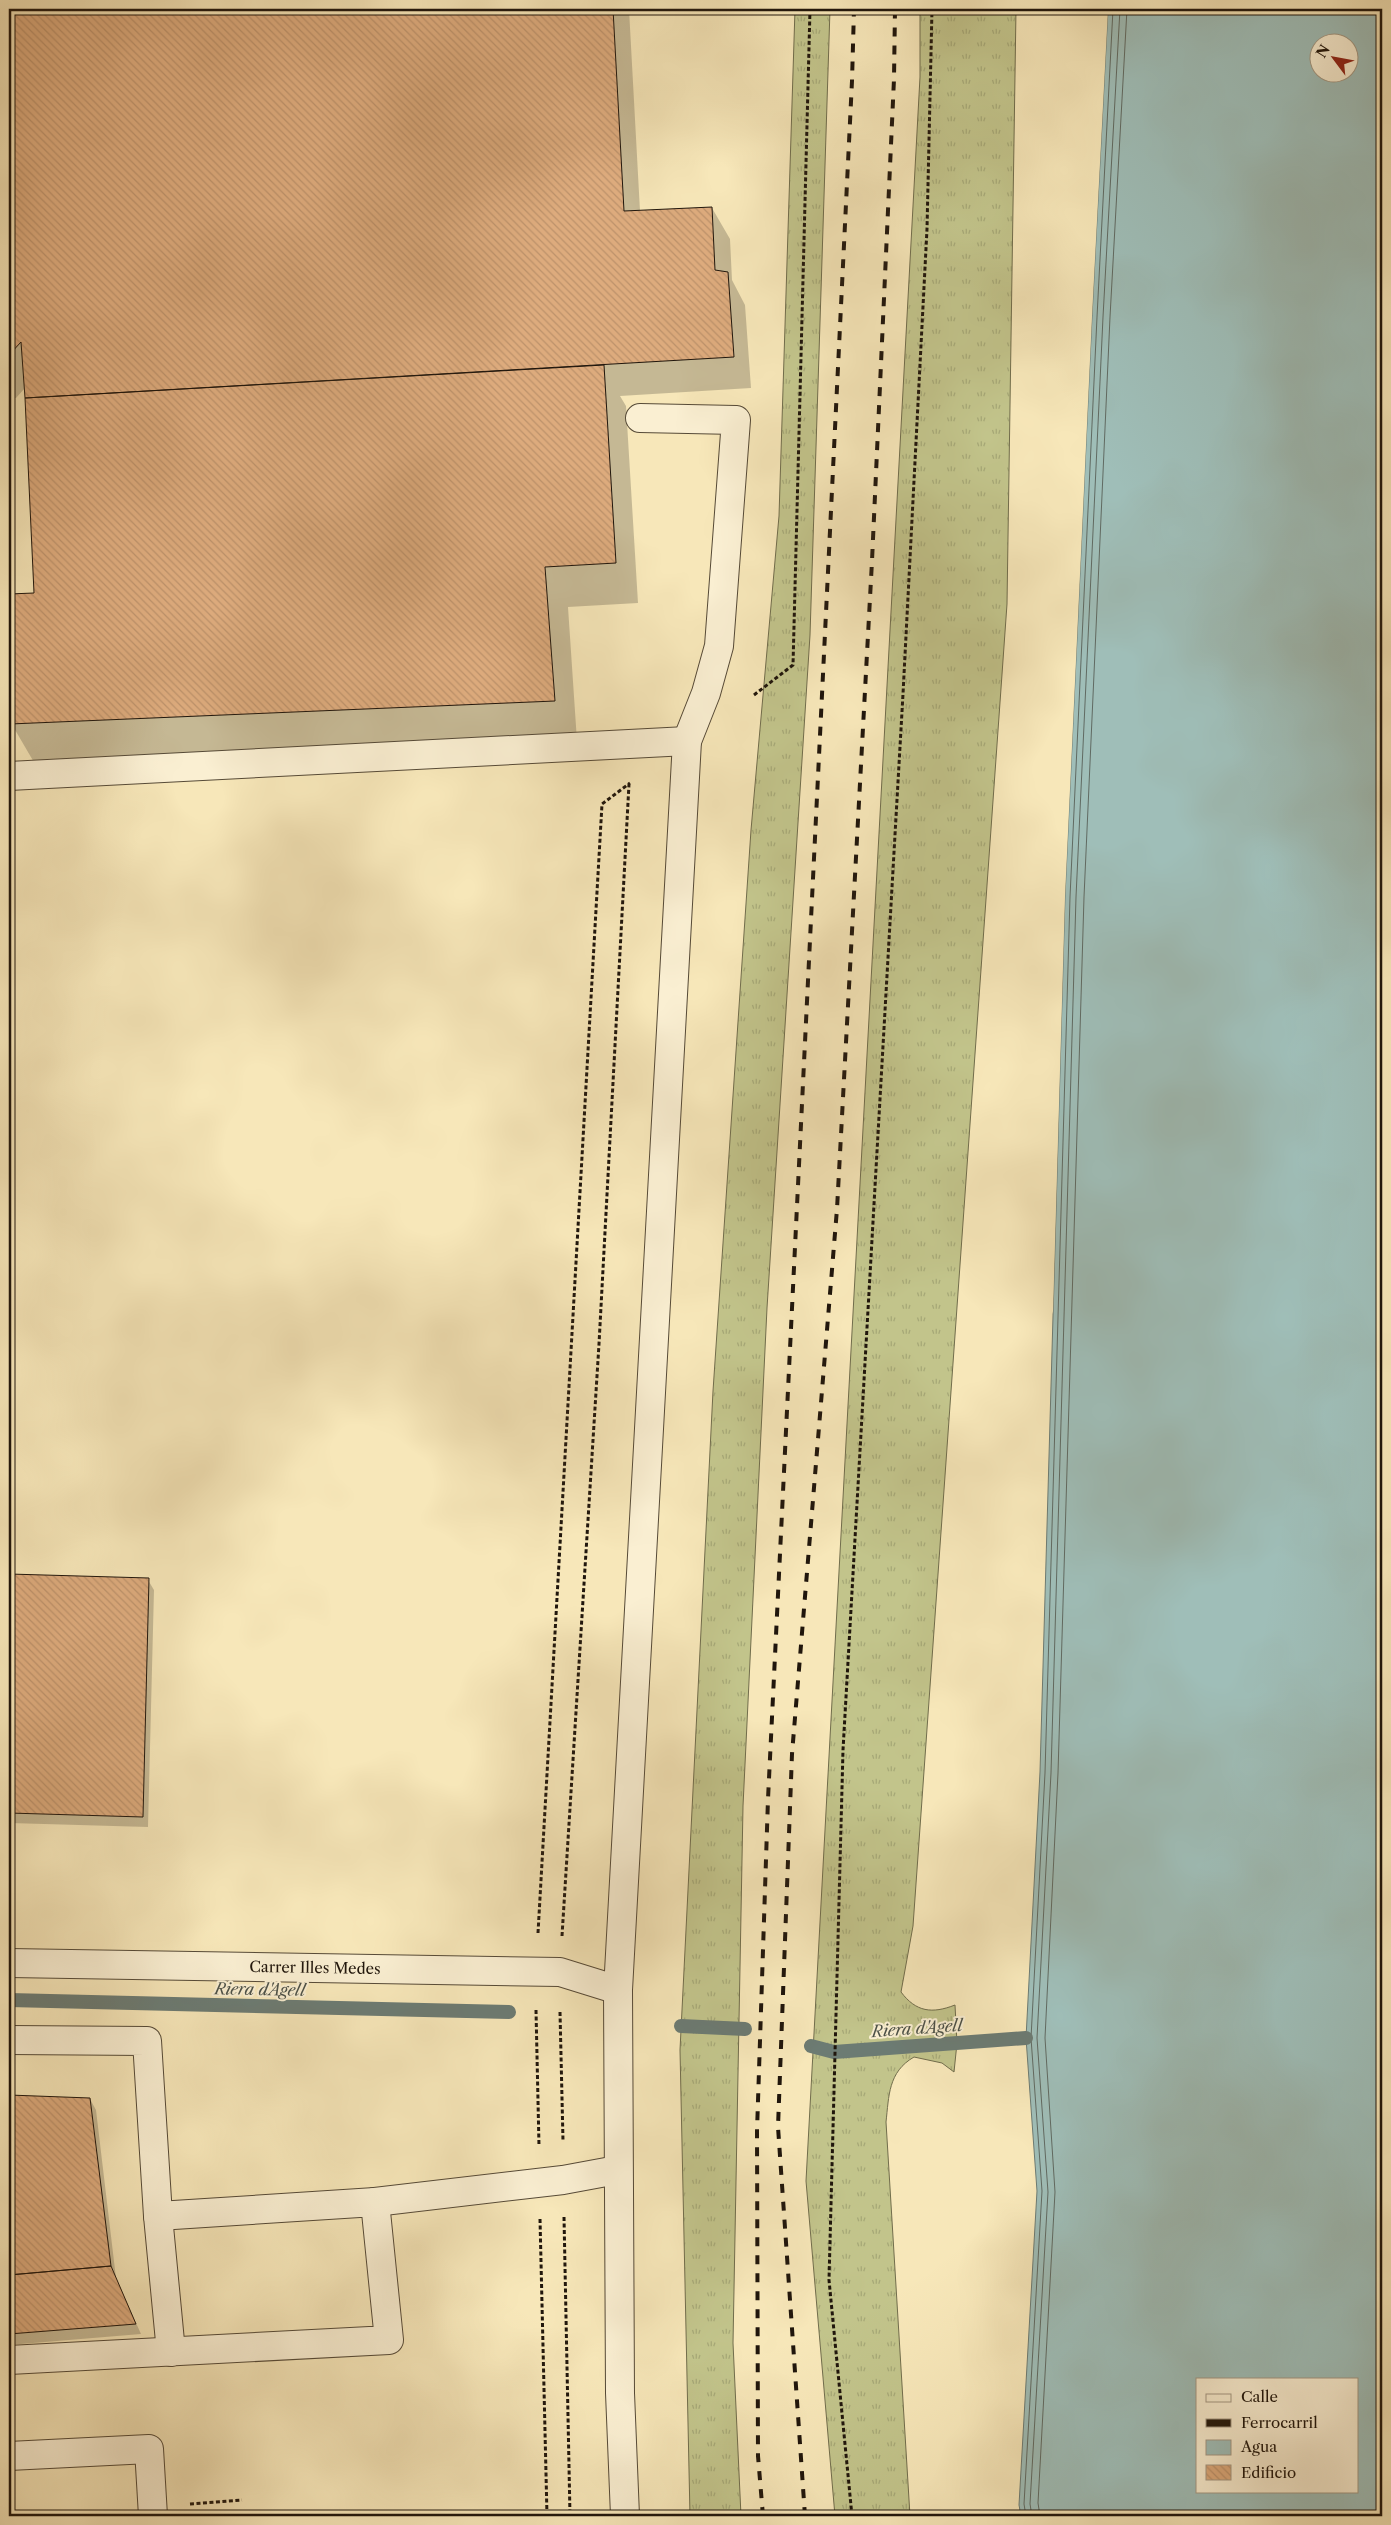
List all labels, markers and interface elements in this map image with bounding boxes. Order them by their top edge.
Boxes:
north arrow [1308,32,1358,82]
text: N [1312,41,1334,61]
street label: Carrer Illes Medes [249,1957,381,1978]
water label: Riera d'Agell [212,1978,308,2000]
water label: Riera d'Agell [869,2015,965,2041]
legend [1196,2378,1358,2492]
text: Calle [1241,2387,1278,2406]
text: Ferrocarril [1241,2413,1318,2432]
text: Agua [1240,2437,1277,2456]
text: Edificio [1241,2463,1296,2482]

